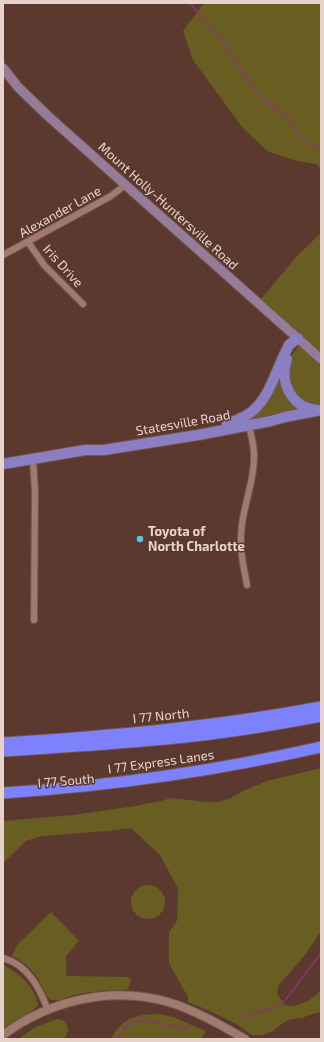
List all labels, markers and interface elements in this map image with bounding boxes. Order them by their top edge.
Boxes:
street label: Mount Holly-Huntersville Road [95,139,241,273]
street label: Alexander Lane [16,183,104,241]
street label: Iris Drive [40,241,86,291]
street label: Statesville Road [135,407,231,439]
place label: Toyota of North Charlotte [148,524,245,555]
marker: Toyota of North Charlotte [135,534,145,544]
street label: I 77 North [132,705,190,727]
street label: I 77 Express Lanes [107,747,215,777]
street label: I 77 South [37,771,95,791]

